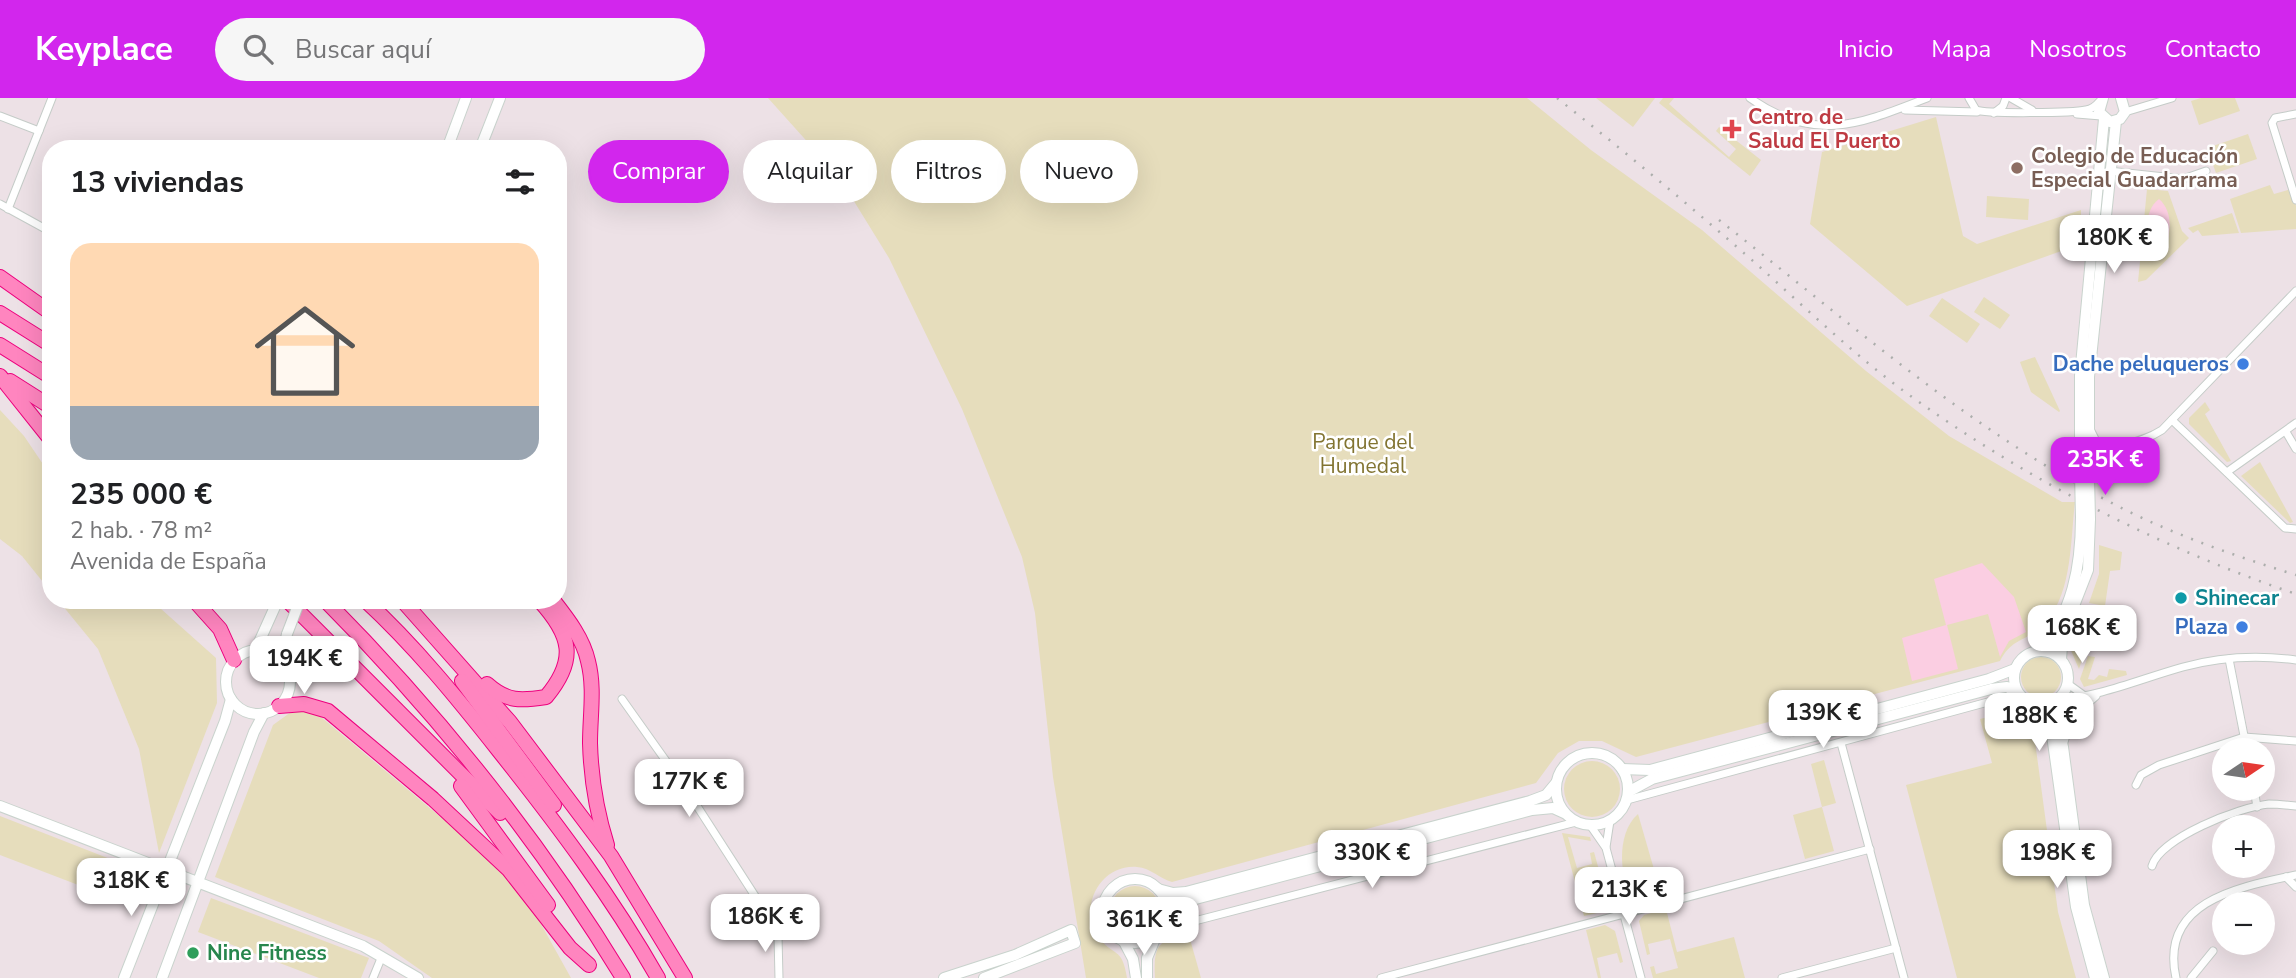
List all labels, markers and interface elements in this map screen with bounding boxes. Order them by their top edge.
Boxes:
search box [215,18,705,81]
text: Keyplace [35,27,173,72]
icon: search [239,30,277,68]
text: Buscar aquí [295,32,431,67]
text: Inicio [1838,33,1893,65]
text: Mapa [1931,33,1991,65]
text: Nosotros [2029,33,2127,65]
text: Contacto [2165,33,2261,65]
place label: Centro de Salud El Puerto [1748,103,1901,155]
marker: Centro de Salud El Puerto [1722,119,1742,139]
chip: Comprar [588,140,729,203]
chip: Alquilar [743,140,877,203]
chip: Filtros [891,140,1006,203]
chip: Nuevo [1020,140,1138,203]
place label: Colegio de Educación Especial Guadarrama [2031,142,2238,194]
marker: Colegio de Educación Especial Guadarrama [2009,160,2025,176]
text: 13 viviendas [70,162,244,203]
icon: filters [501,163,539,201]
pin: 180K € [2057,216,2171,275]
text: 180K € [2076,222,2152,253]
icon: home [242,288,368,414]
place label: Dache peluqueros [2053,350,2229,378]
marker: Dache peluqueros [2235,356,2251,372]
park label: Parque del Humedal [1312,428,1415,480]
pin: 235K € [2048,438,2162,497]
text: 235K € [2067,444,2143,475]
text: 235 000 € [70,474,212,515]
text: 2 hab. · 78 m² [70,515,212,546]
text: Avenida de España [70,546,267,577]
place label: Shinecar [2195,584,2280,612]
marker: Shinecar [2173,590,2189,606]
pin: 168K € [2025,606,2139,665]
text: 168K € [2044,612,2120,643]
place label: Plaza [2175,613,2228,641]
marker: Plaza [2234,619,2250,635]
pin: 194K € [247,636,361,696]
text: 194K € [266,643,342,674]
pin: 139K € [1766,690,1880,750]
pin: 188K € [1982,694,2096,753]
text: 139K € [1785,697,1861,728]
text: 188K € [2001,700,2077,731]
north arrow [2212,738,2275,802]
map controls [2212,738,2275,955]
pin: 177K € [632,760,746,819]
text: 177K € [651,766,727,797]
button: + [2212,815,2275,878]
pin: 330K € [1315,830,1429,890]
pin: 198K € [2000,830,2114,890]
text: 330K € [1334,837,1410,868]
text: 198K € [2019,837,2095,868]
pin: 318K € [74,858,188,918]
text: 318K € [93,865,169,896]
pin: 213K € [1572,868,1686,927]
text: 213K € [1591,874,1667,905]
button: − [2212,892,2275,955]
pin: 186K € [708,894,822,954]
pin: 361K € [1087,898,1201,957]
text: 186K € [727,901,803,932]
text: 361K € [1106,904,1182,935]
place label: Nine Fitness [207,939,327,967]
marker: Nine Fitness [185,945,201,961]

